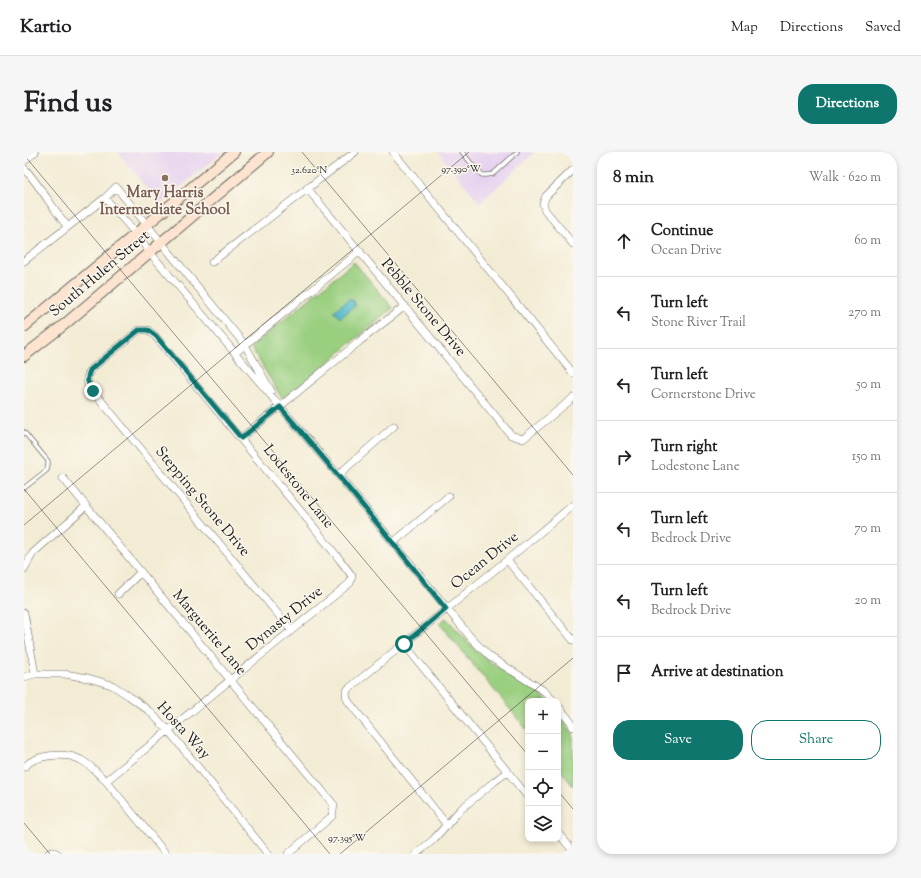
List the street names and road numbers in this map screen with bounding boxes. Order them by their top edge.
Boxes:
street label: South Hulen Street [45,226,155,322]
street label: Pebble Stone Drive [376,254,470,362]
street label: Lodestone Lane [258,441,338,533]
street label: Stepping Stone Drive [150,442,254,562]
street label: Ocean Drive [447,527,523,595]
street label: Dynasty Drive [242,582,328,656]
street label: Marguerite Lane [167,586,251,680]
street label: Hosta Way [151,698,215,765]

